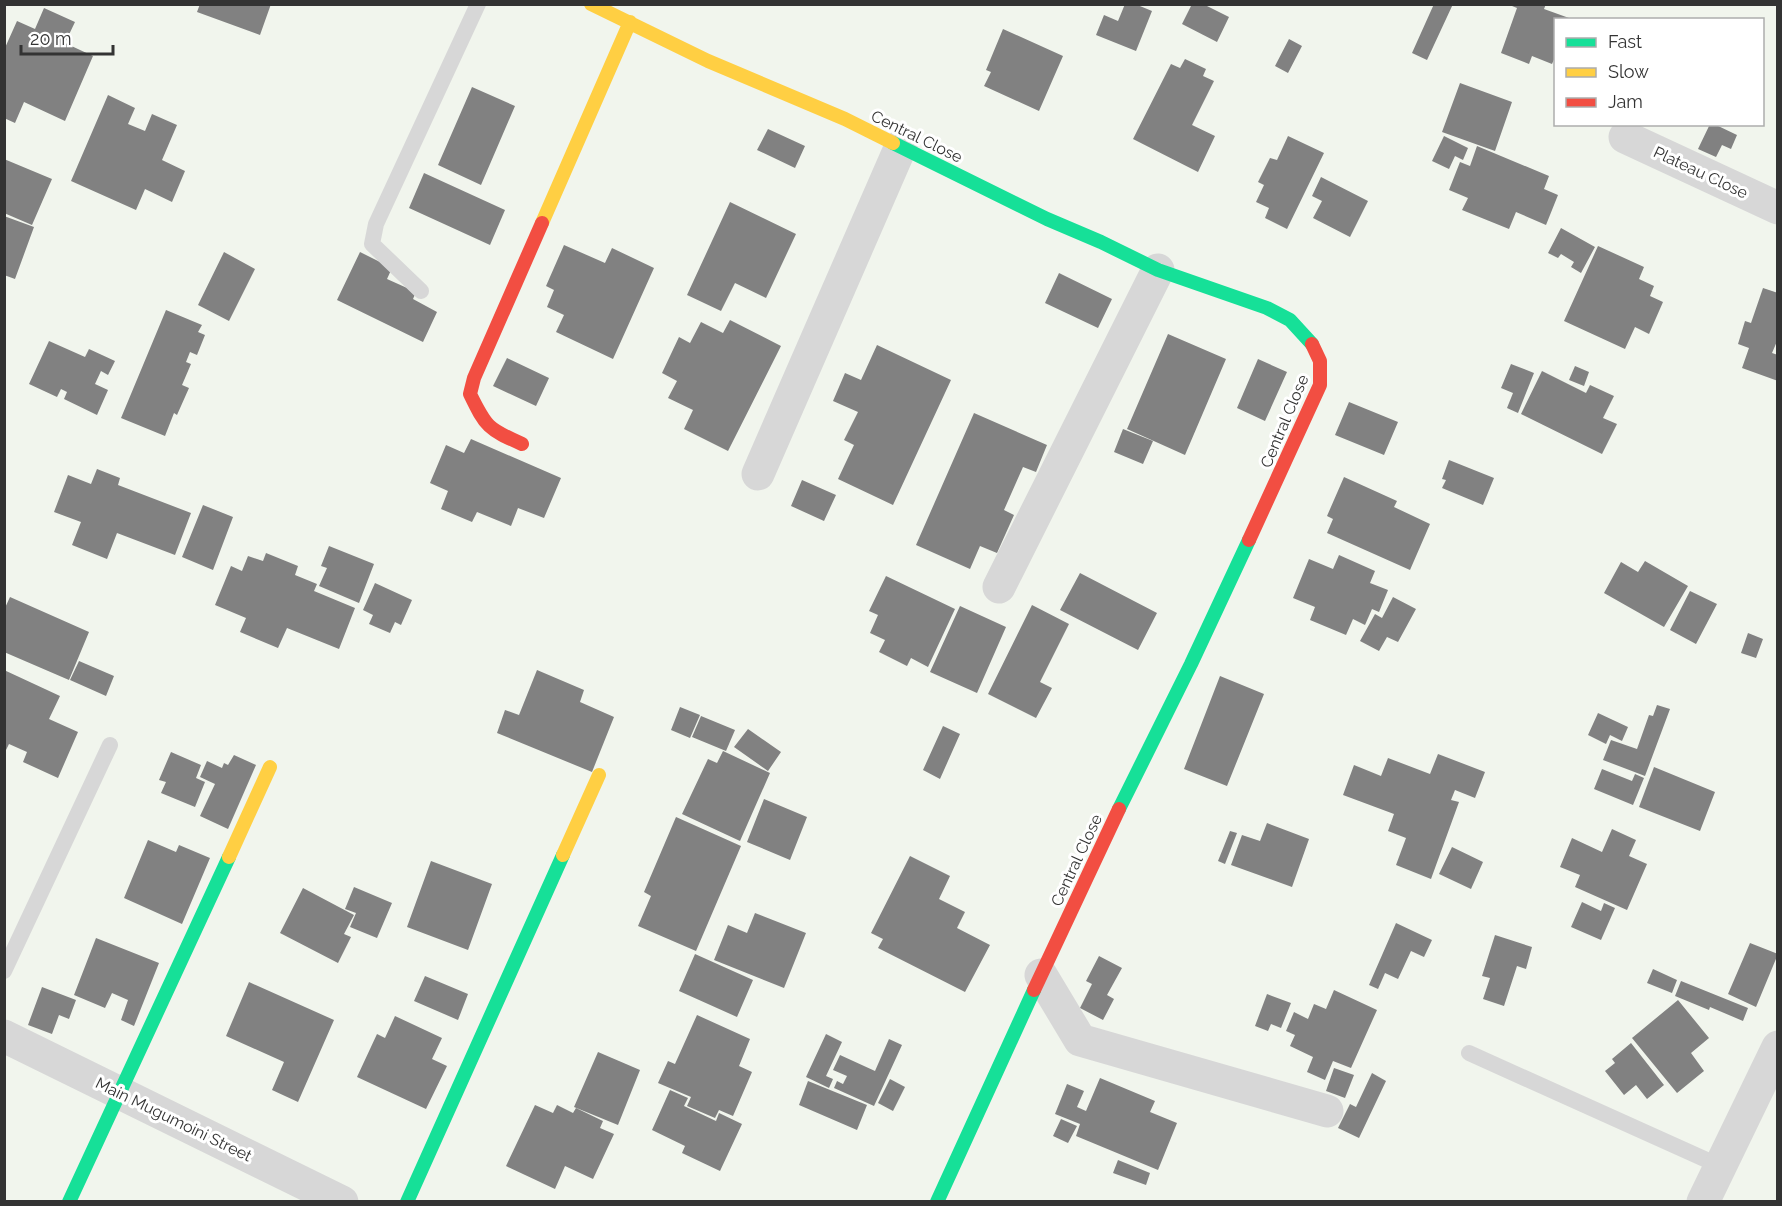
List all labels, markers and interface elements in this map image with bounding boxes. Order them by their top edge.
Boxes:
scale bar [21,18,112,56]
legend [1554,18,1764,126]
text: 20 m [30,28,72,49]
text: Fast [1608,31,1642,52]
text: Slow [1608,61,1649,82]
text: Jam [1608,91,1643,112]
street label: Central Close [868,106,966,167]
street label: Plateau Close [1651,142,1751,203]
street label: Central Close [1256,372,1313,471]
street label: Central Close [1047,811,1106,909]
street label: Main Mugumoini Street [93,1073,256,1166]

